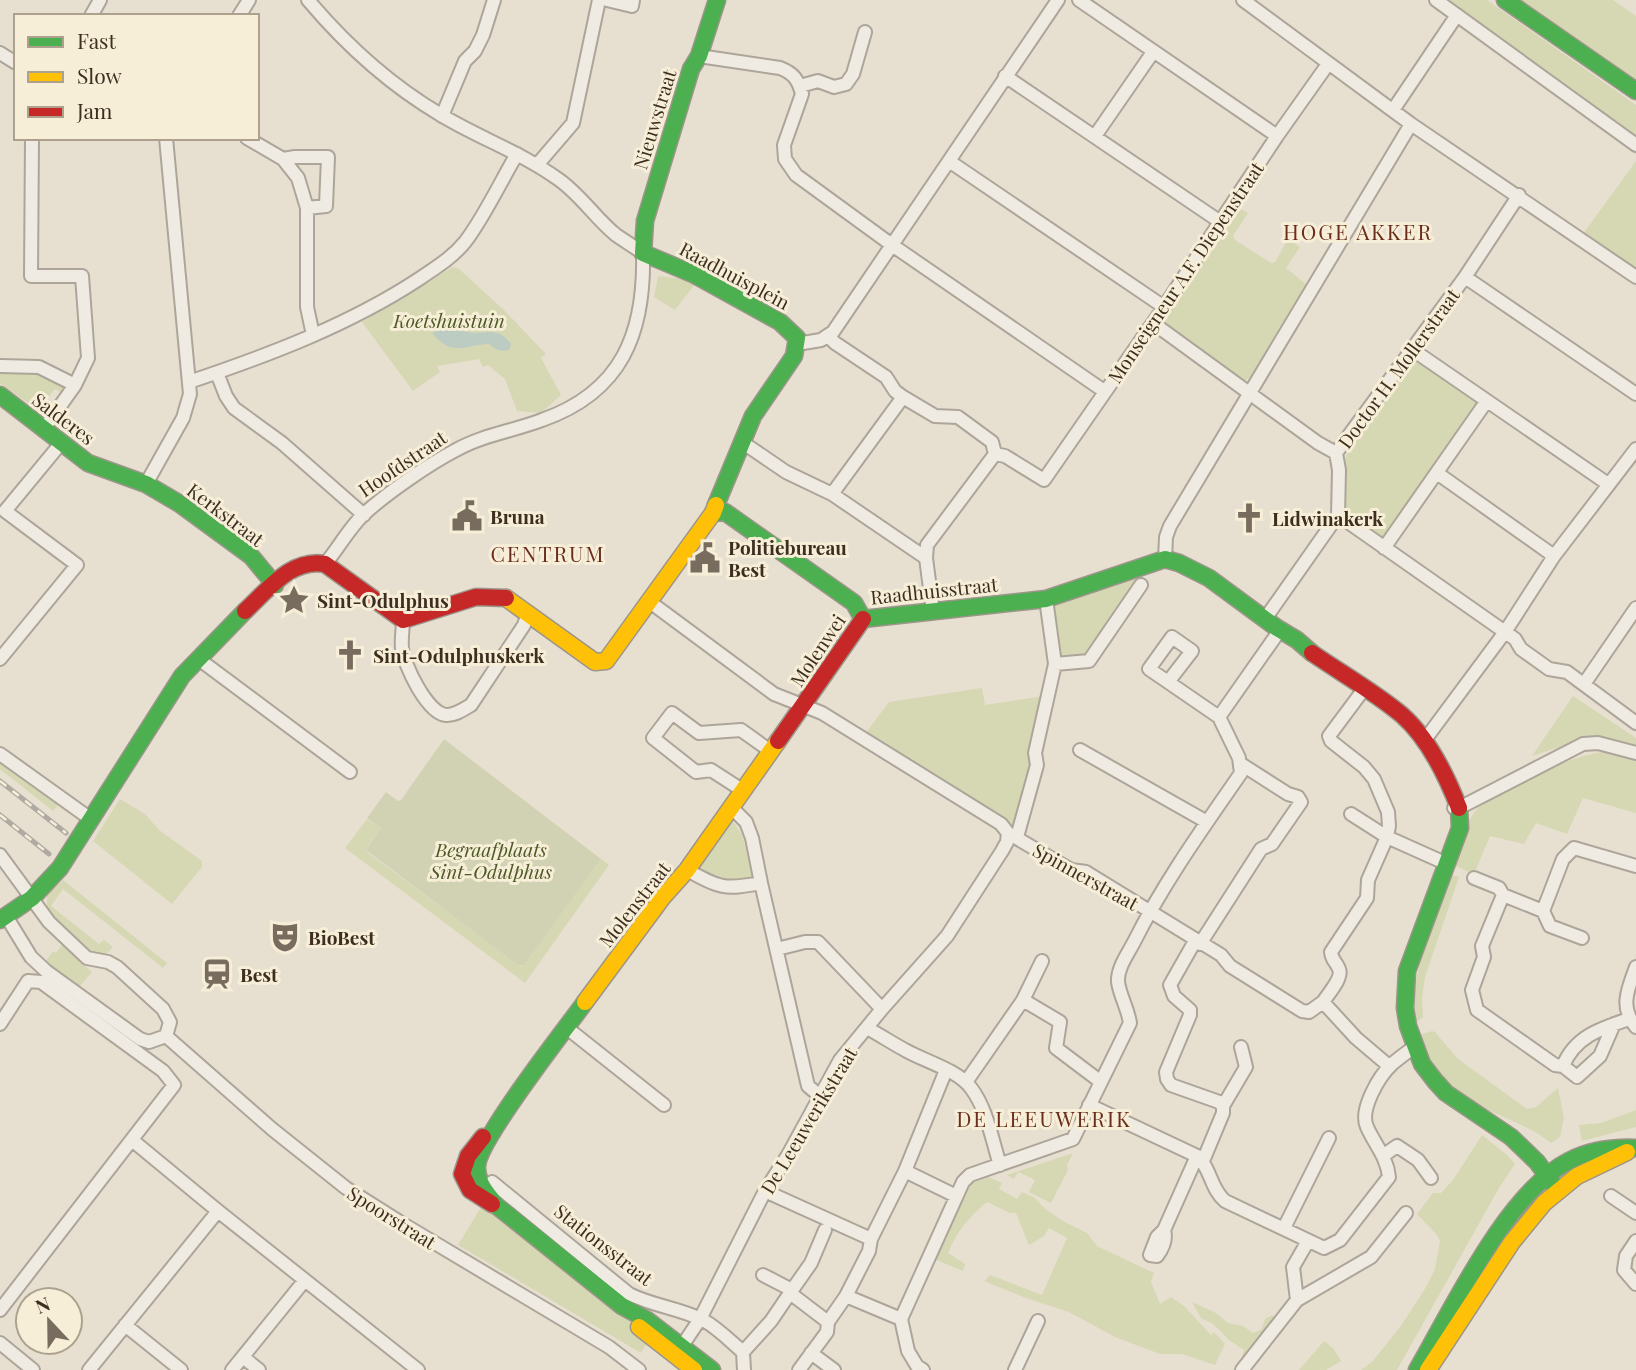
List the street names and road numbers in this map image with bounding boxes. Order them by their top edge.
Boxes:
street label: Nieuwstraat [626,66,682,172]
street label: Monseigneur A.F. Diepenstraat [1101,156,1269,388]
street label: Raadhuisplein [675,235,795,315]
street label: Doctor H. Mollerstraat [1331,283,1465,453]
street label: Salderes [28,386,100,450]
street label: Hoofdstraat [353,424,451,502]
street label: Kerkstraat [182,477,270,552]
street label: Raadhuisstraat [869,570,999,610]
street label: Molenwei [783,608,851,691]
street label: Spinnerstraat [1029,836,1144,916]
street label: Molenstraat [592,856,676,952]
street label: De Leeuwerikstraat [754,1041,862,1198]
street label: Spoorstraat [343,1180,441,1255]
street label: Stationsstraat [549,1197,659,1291]

